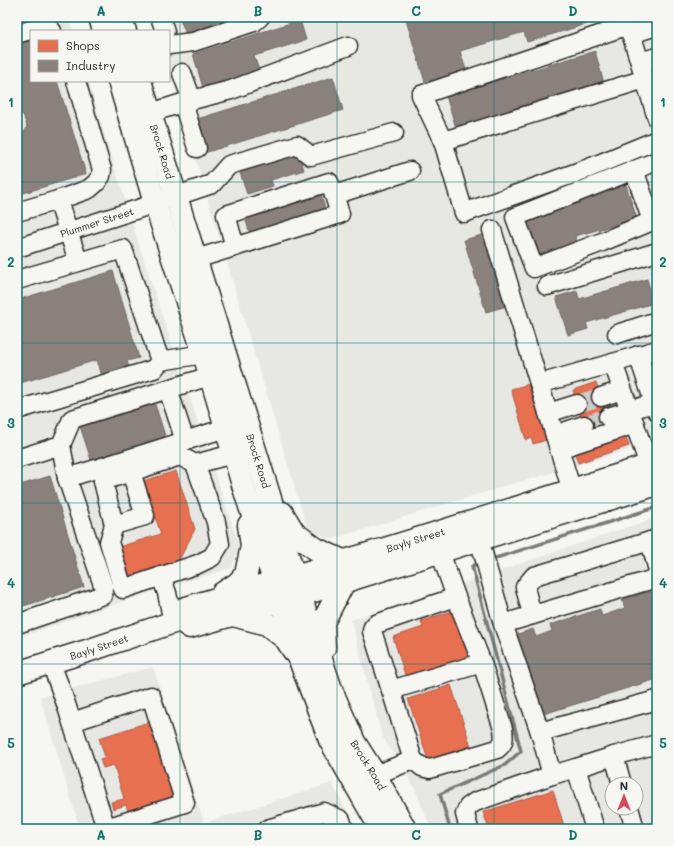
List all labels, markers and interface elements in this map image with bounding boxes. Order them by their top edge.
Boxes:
text: A [96,2,106,19]
text: B [254,2,263,19]
text: C [411,2,421,19]
text: D [568,2,578,19]
legend [30,30,170,82]
text: Shops [66,37,100,53]
text: Industry [66,57,115,73]
text: 1 [8,93,14,110]
text: 1 [660,93,666,110]
street label: Brock Road [147,123,177,181]
street label: Plummer Street [58,204,135,241]
text: 2 [7,253,15,270]
text: 2 [659,253,667,270]
text: 3 [7,414,15,431]
text: 3 [659,414,667,431]
street label: Brock Road [243,432,273,490]
street label: Bayly Street [385,524,446,555]
text: 4 [7,574,15,591]
text: 4 [659,574,667,591]
street label: Bayly Street [68,631,130,663]
text: 5 [7,734,15,751]
text: 5 [659,734,667,751]
street label: Brock Road [347,737,389,792]
north arrow [604,776,644,816]
text: N [620,778,628,793]
text: A [96,826,106,843]
text: B [254,826,263,843]
text: C [411,826,421,843]
text: D [568,826,578,843]

